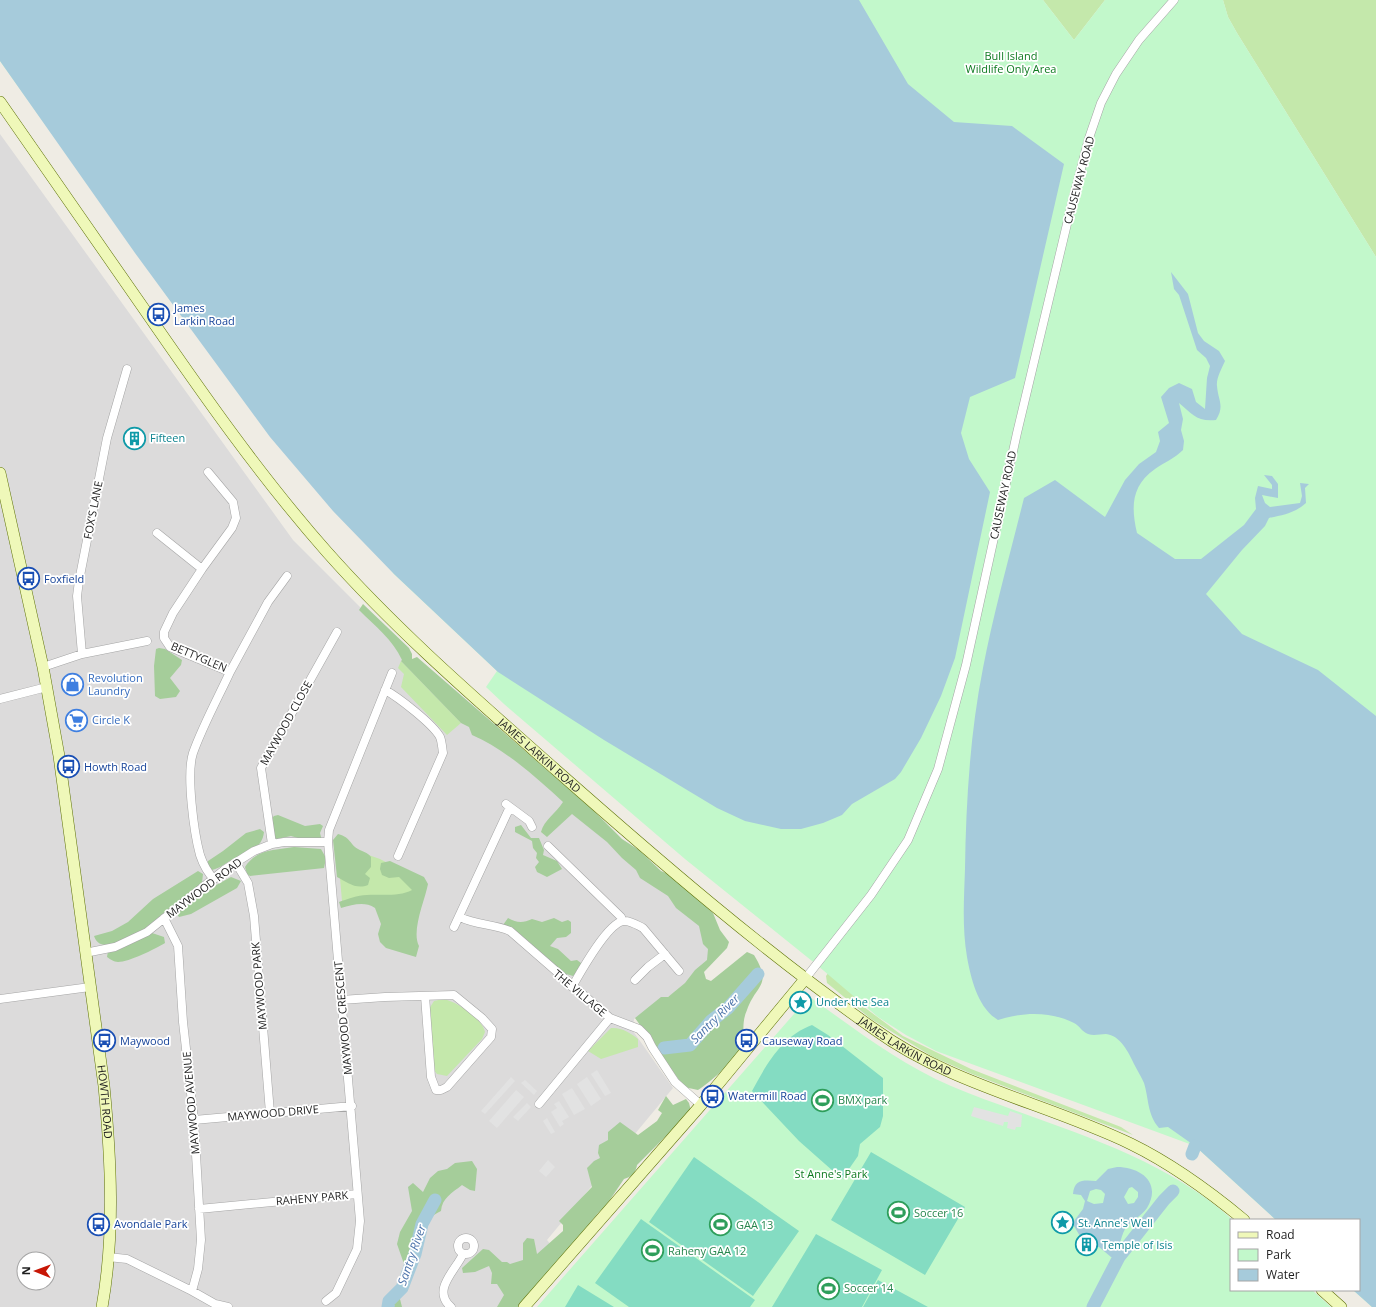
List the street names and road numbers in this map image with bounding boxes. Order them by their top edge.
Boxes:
street label: CAUSEWAY ROAD [1060,134,1097,225]
street label: CAUSEWAY ROAD [986,449,1019,541]
street label: FOX'S LANE [80,480,105,540]
street label: BETTYGLEN [169,638,230,675]
street label: MAYWOOD CLOSE [256,678,315,768]
street label: JAMES LARKIN ROAD [495,714,584,796]
street label: MAYWOOD ROAD [163,854,245,921]
street label: MAYWOOD PARK [247,941,270,1031]
street label: MAYWOOD CRESCENT [330,960,355,1076]
street label: THE VILLAGE [550,966,610,1019]
street label: JAMES LARKIN ROAD [855,1012,954,1079]
street label: MAYWOOD AVENUE [179,1051,202,1155]
street label: HOWTH ROAD [94,1064,116,1139]
street label: MAYWOOD DRIVE [227,1101,319,1124]
street label: RAHENY PARK [275,1187,349,1208]

